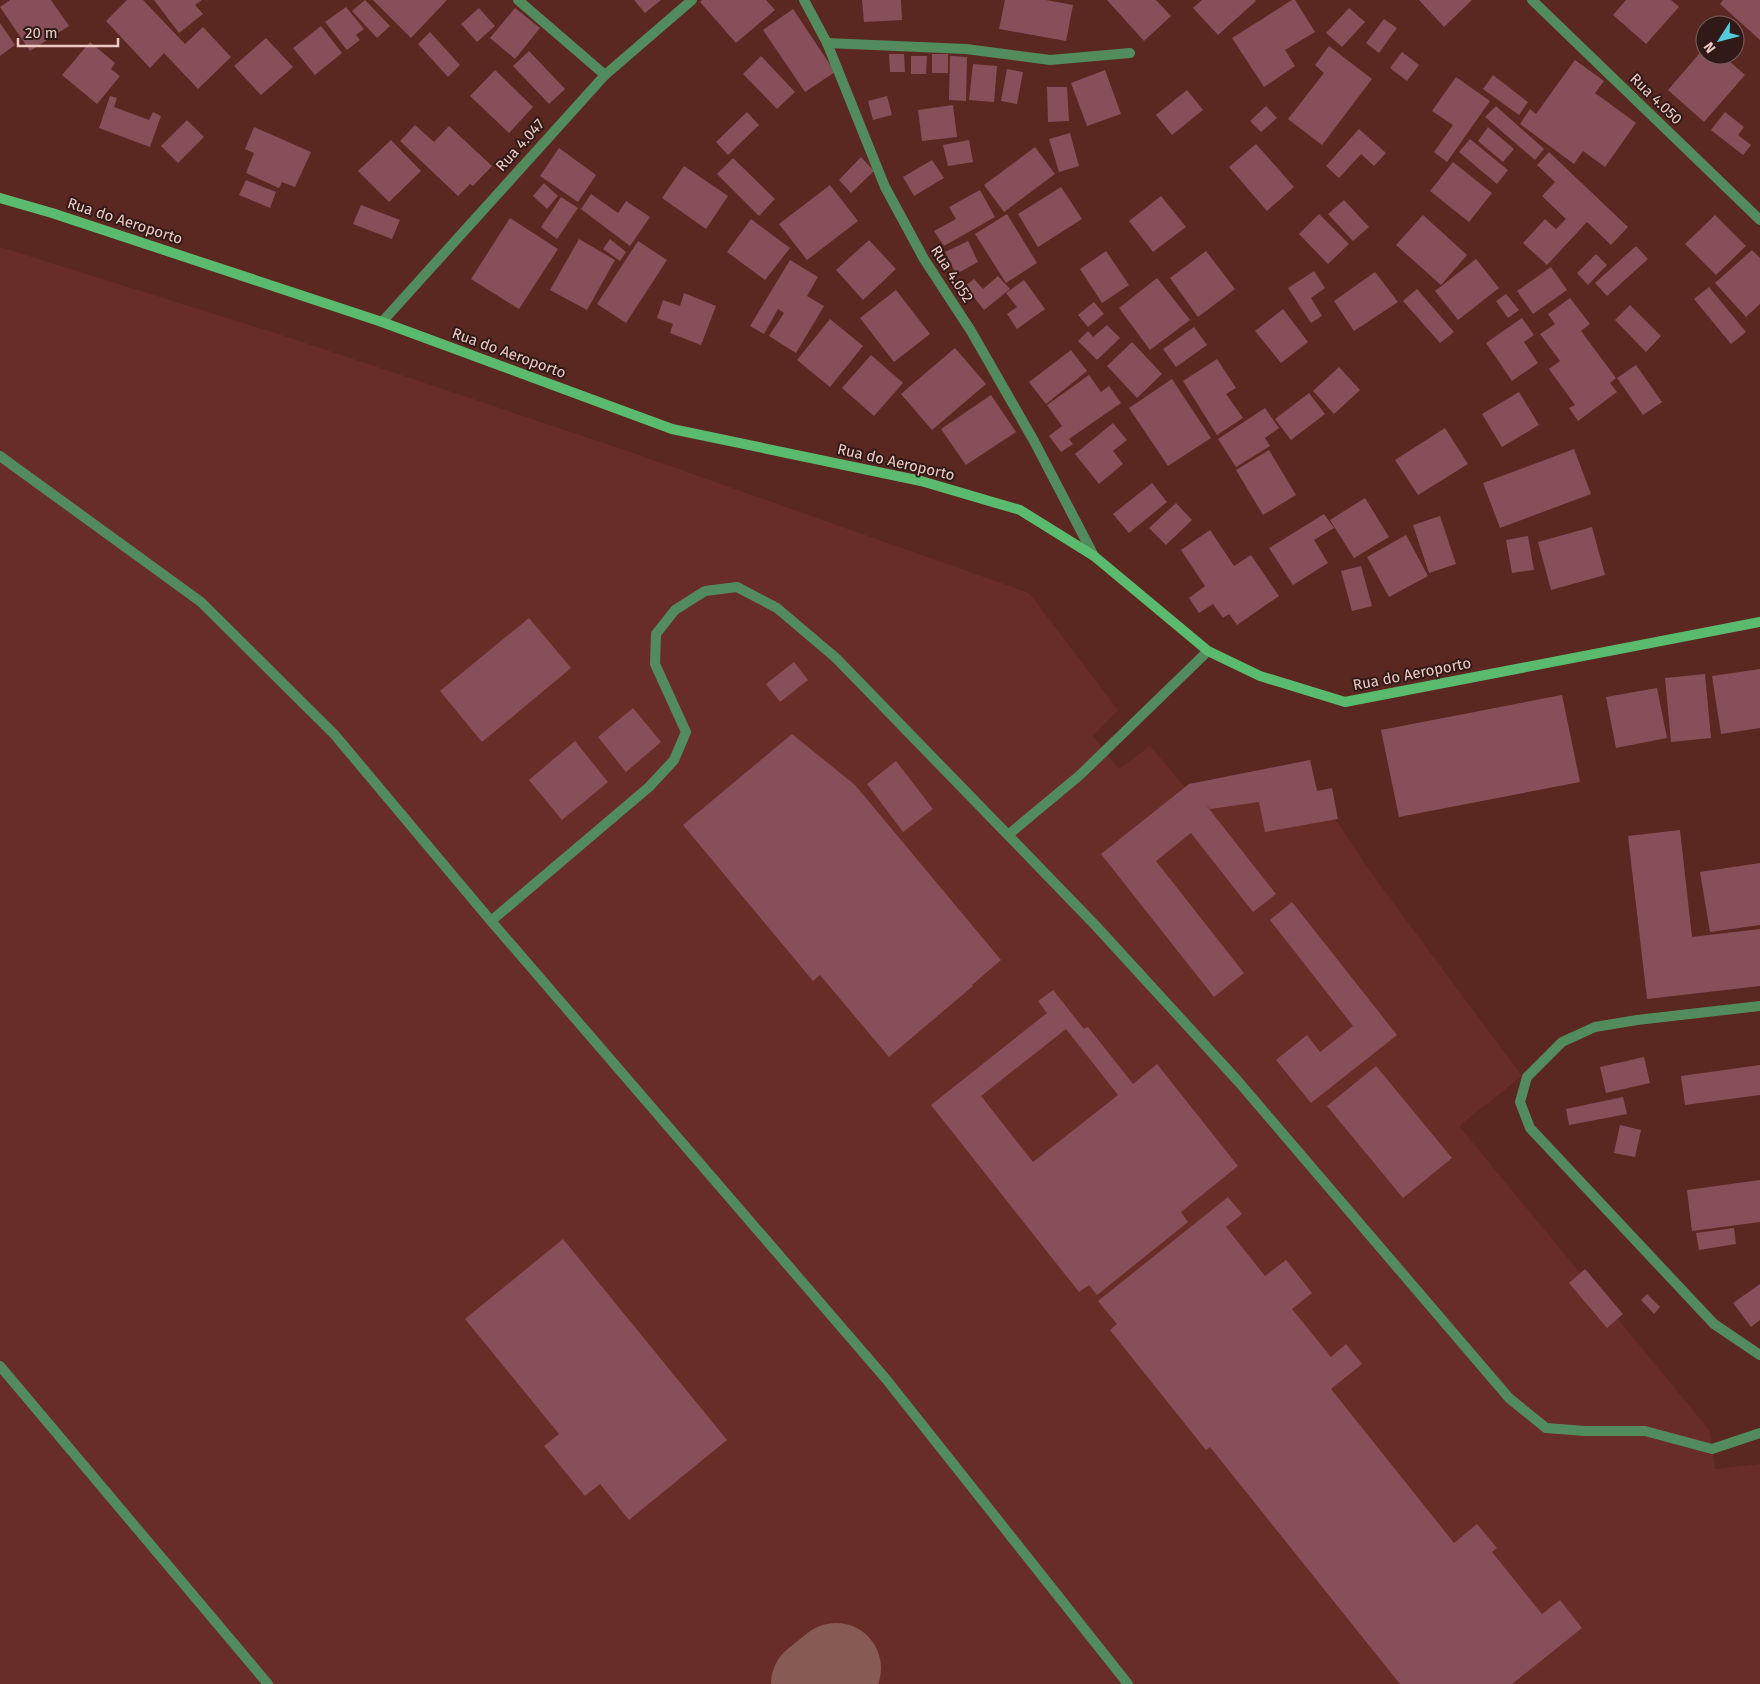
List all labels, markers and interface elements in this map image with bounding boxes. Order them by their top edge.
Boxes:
scale bar [18,15,118,47]
north arrow [1695,15,1745,65]
text: 20 m [25,24,58,42]
text: N [1700,39,1719,56]
street label: Rua 4.050 [1626,70,1686,128]
street label: Rua 4.047 [492,115,548,175]
street label: Rua do Aeroporto [65,194,185,248]
street label: Rua 4.052 [927,242,977,306]
street label: Rua do Aeroporto [450,324,568,382]
street label: Rua do Aeroporto [836,440,956,484]
street label: Rua do Aeroporto [1351,654,1473,694]

